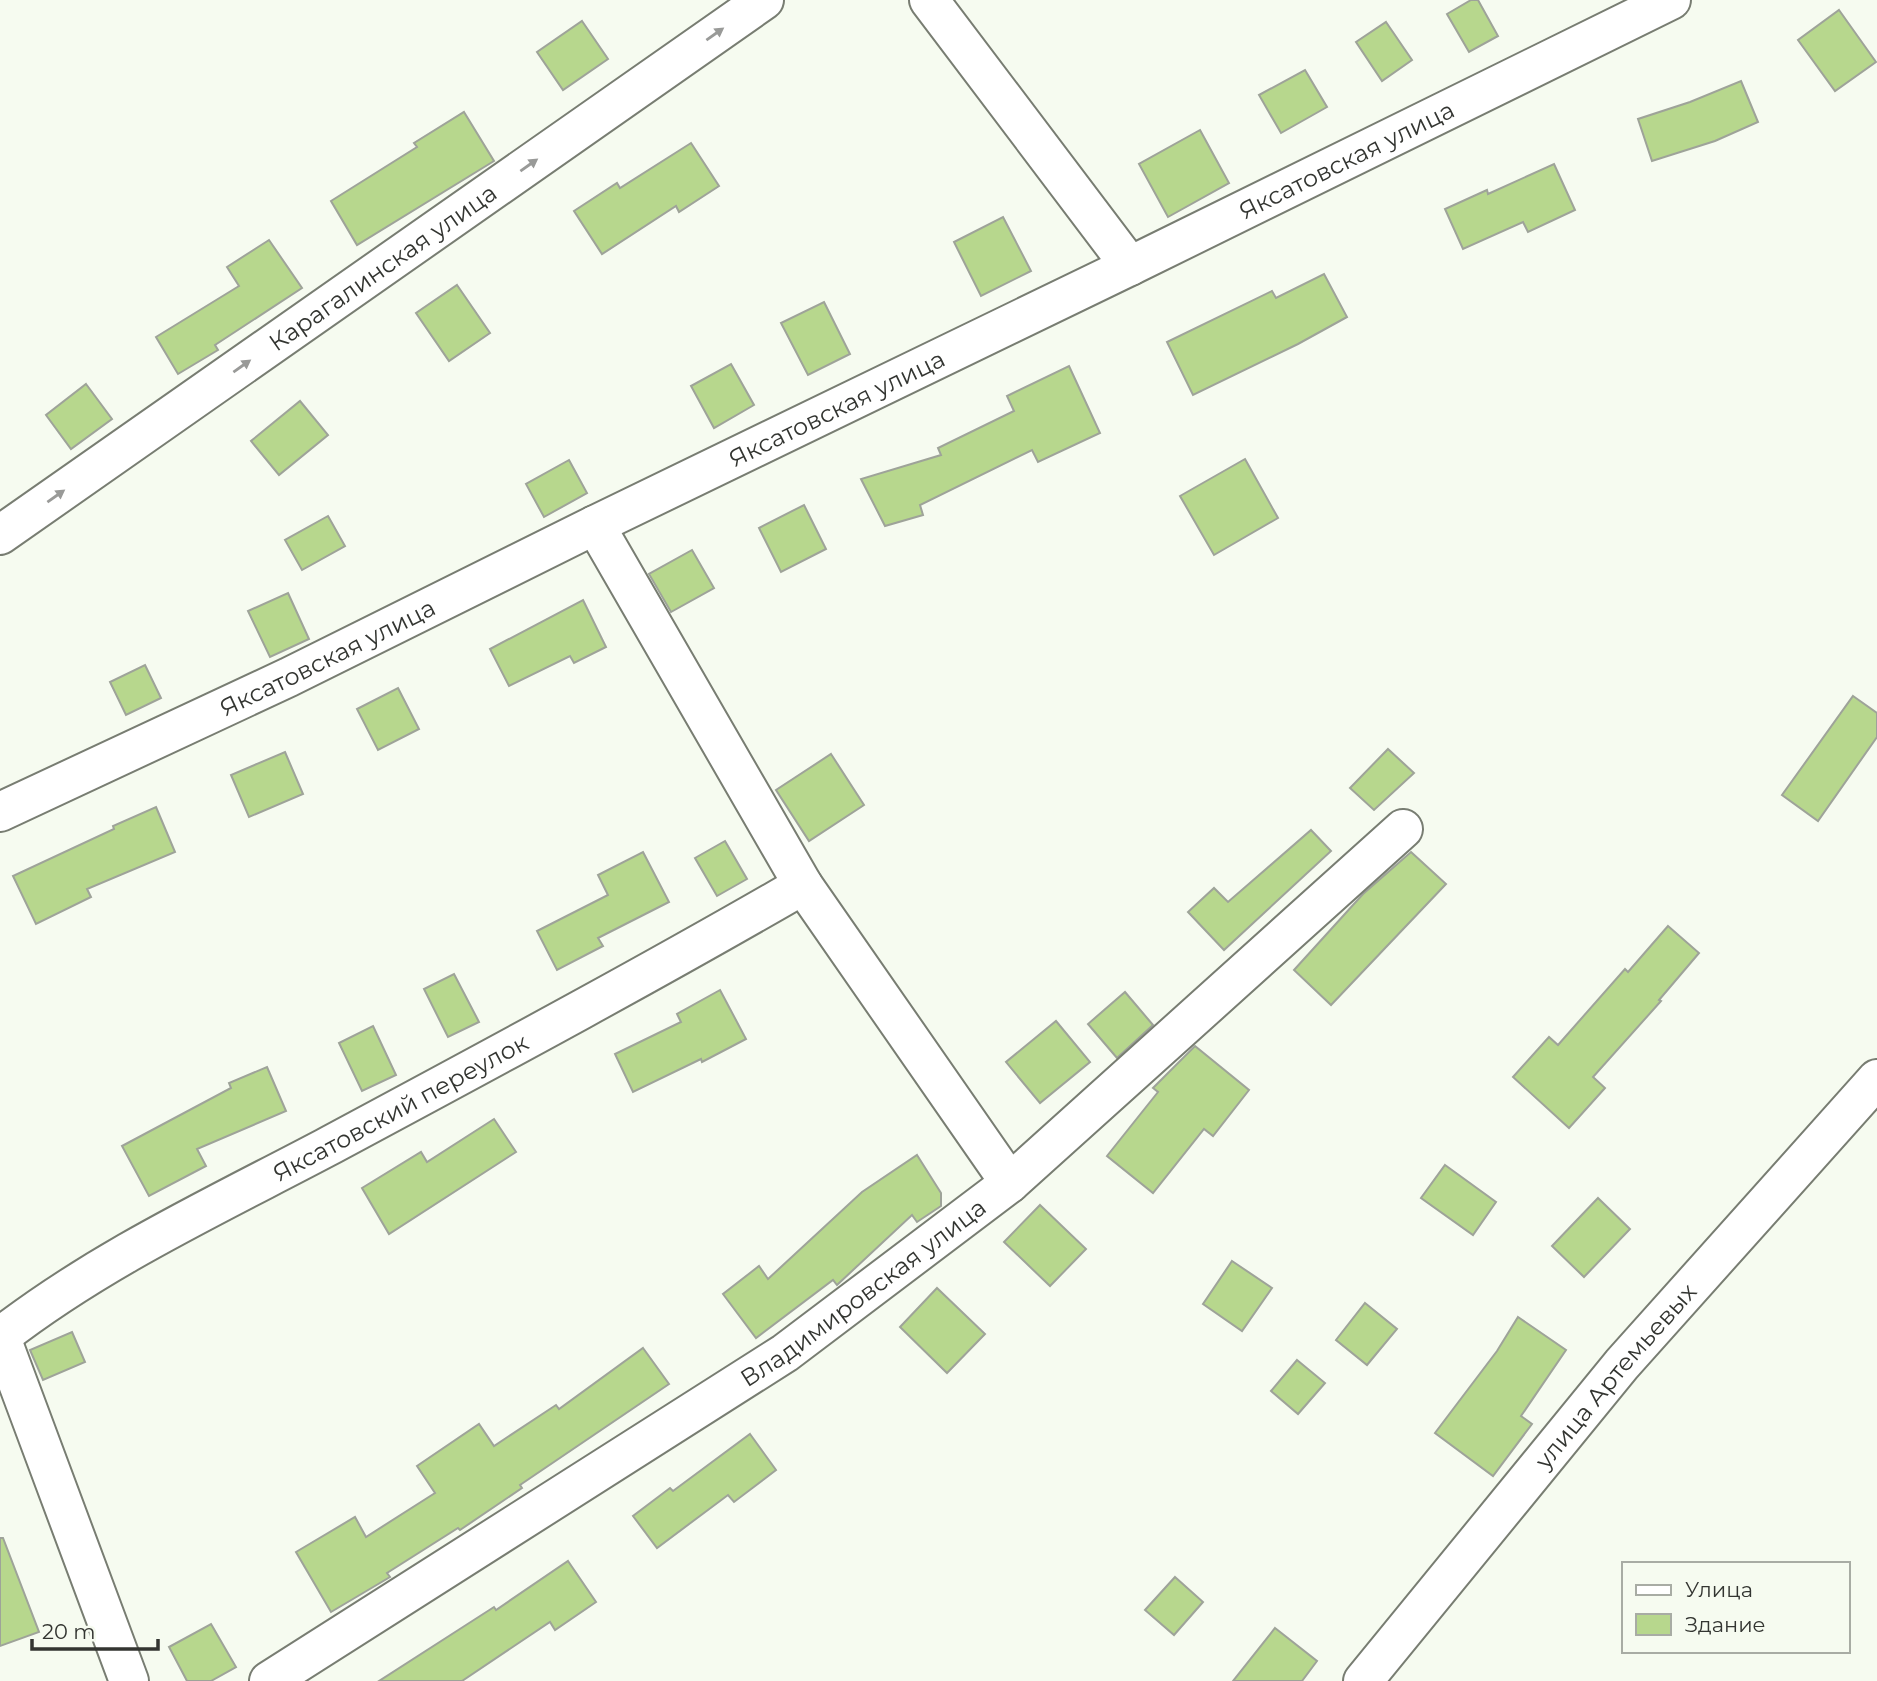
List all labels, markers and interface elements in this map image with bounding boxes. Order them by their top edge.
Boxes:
one-way arrow [706,27,724,41]
street label: Яксатовская улица [1234,95,1459,225]
one-way arrow [520,158,538,172]
street label: Карагалинская улица [263,177,502,357]
street label: Яксатовская улица [724,344,949,473]
one-way arrow [233,359,251,373]
one-way arrow [47,489,65,503]
street label: Яксатовская улица [215,592,440,722]
street label: Яксатовский переулок [268,1027,533,1187]
street label: Владимировская улица [735,1192,991,1392]
street label: улица Артемьевых [1528,1277,1702,1475]
legend [1622,1562,1849,1653]
text: Улица [1685,1577,1753,1602]
scale bar [32,1608,158,1652]
text: Здание [1685,1612,1766,1637]
text: 20 m [42,1619,96,1644]

